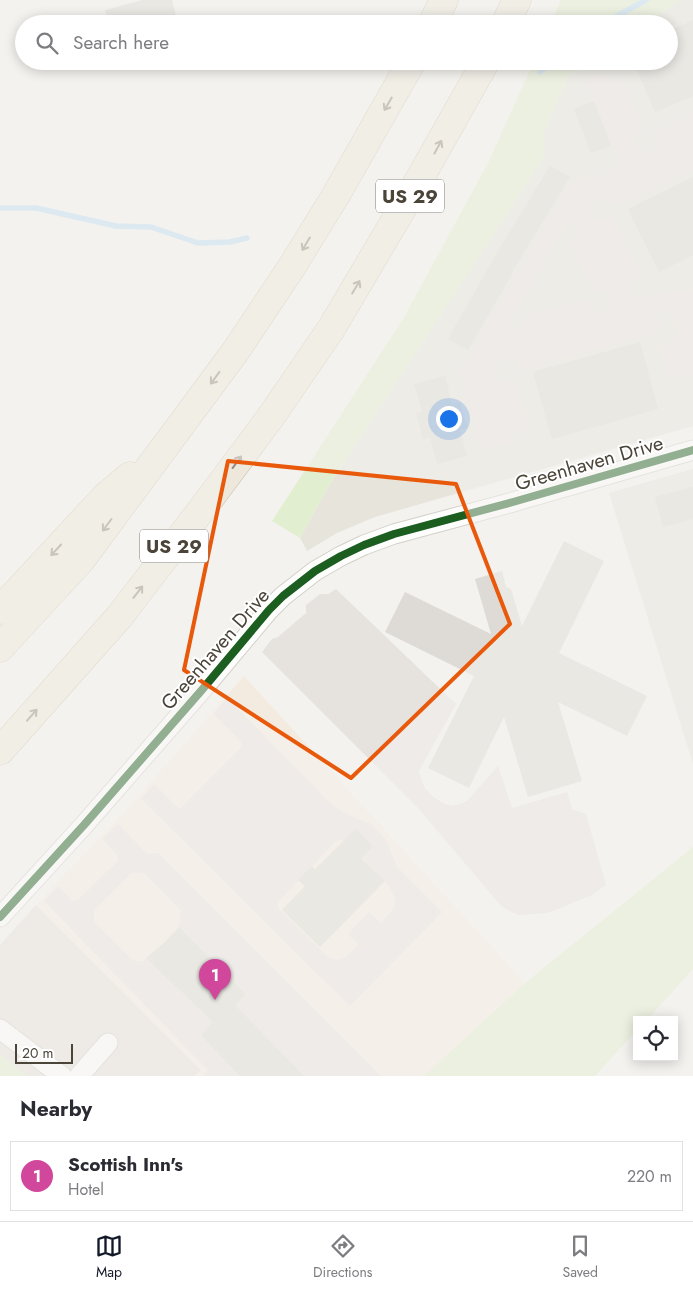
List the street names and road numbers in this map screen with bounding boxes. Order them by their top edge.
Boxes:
road number: US 29 [376,180,444,212]
street label: Greenhaven Drive [512,428,667,498]
road number: US 29 [140,530,208,562]
street label: Greenhaven Drive [154,582,276,717]

